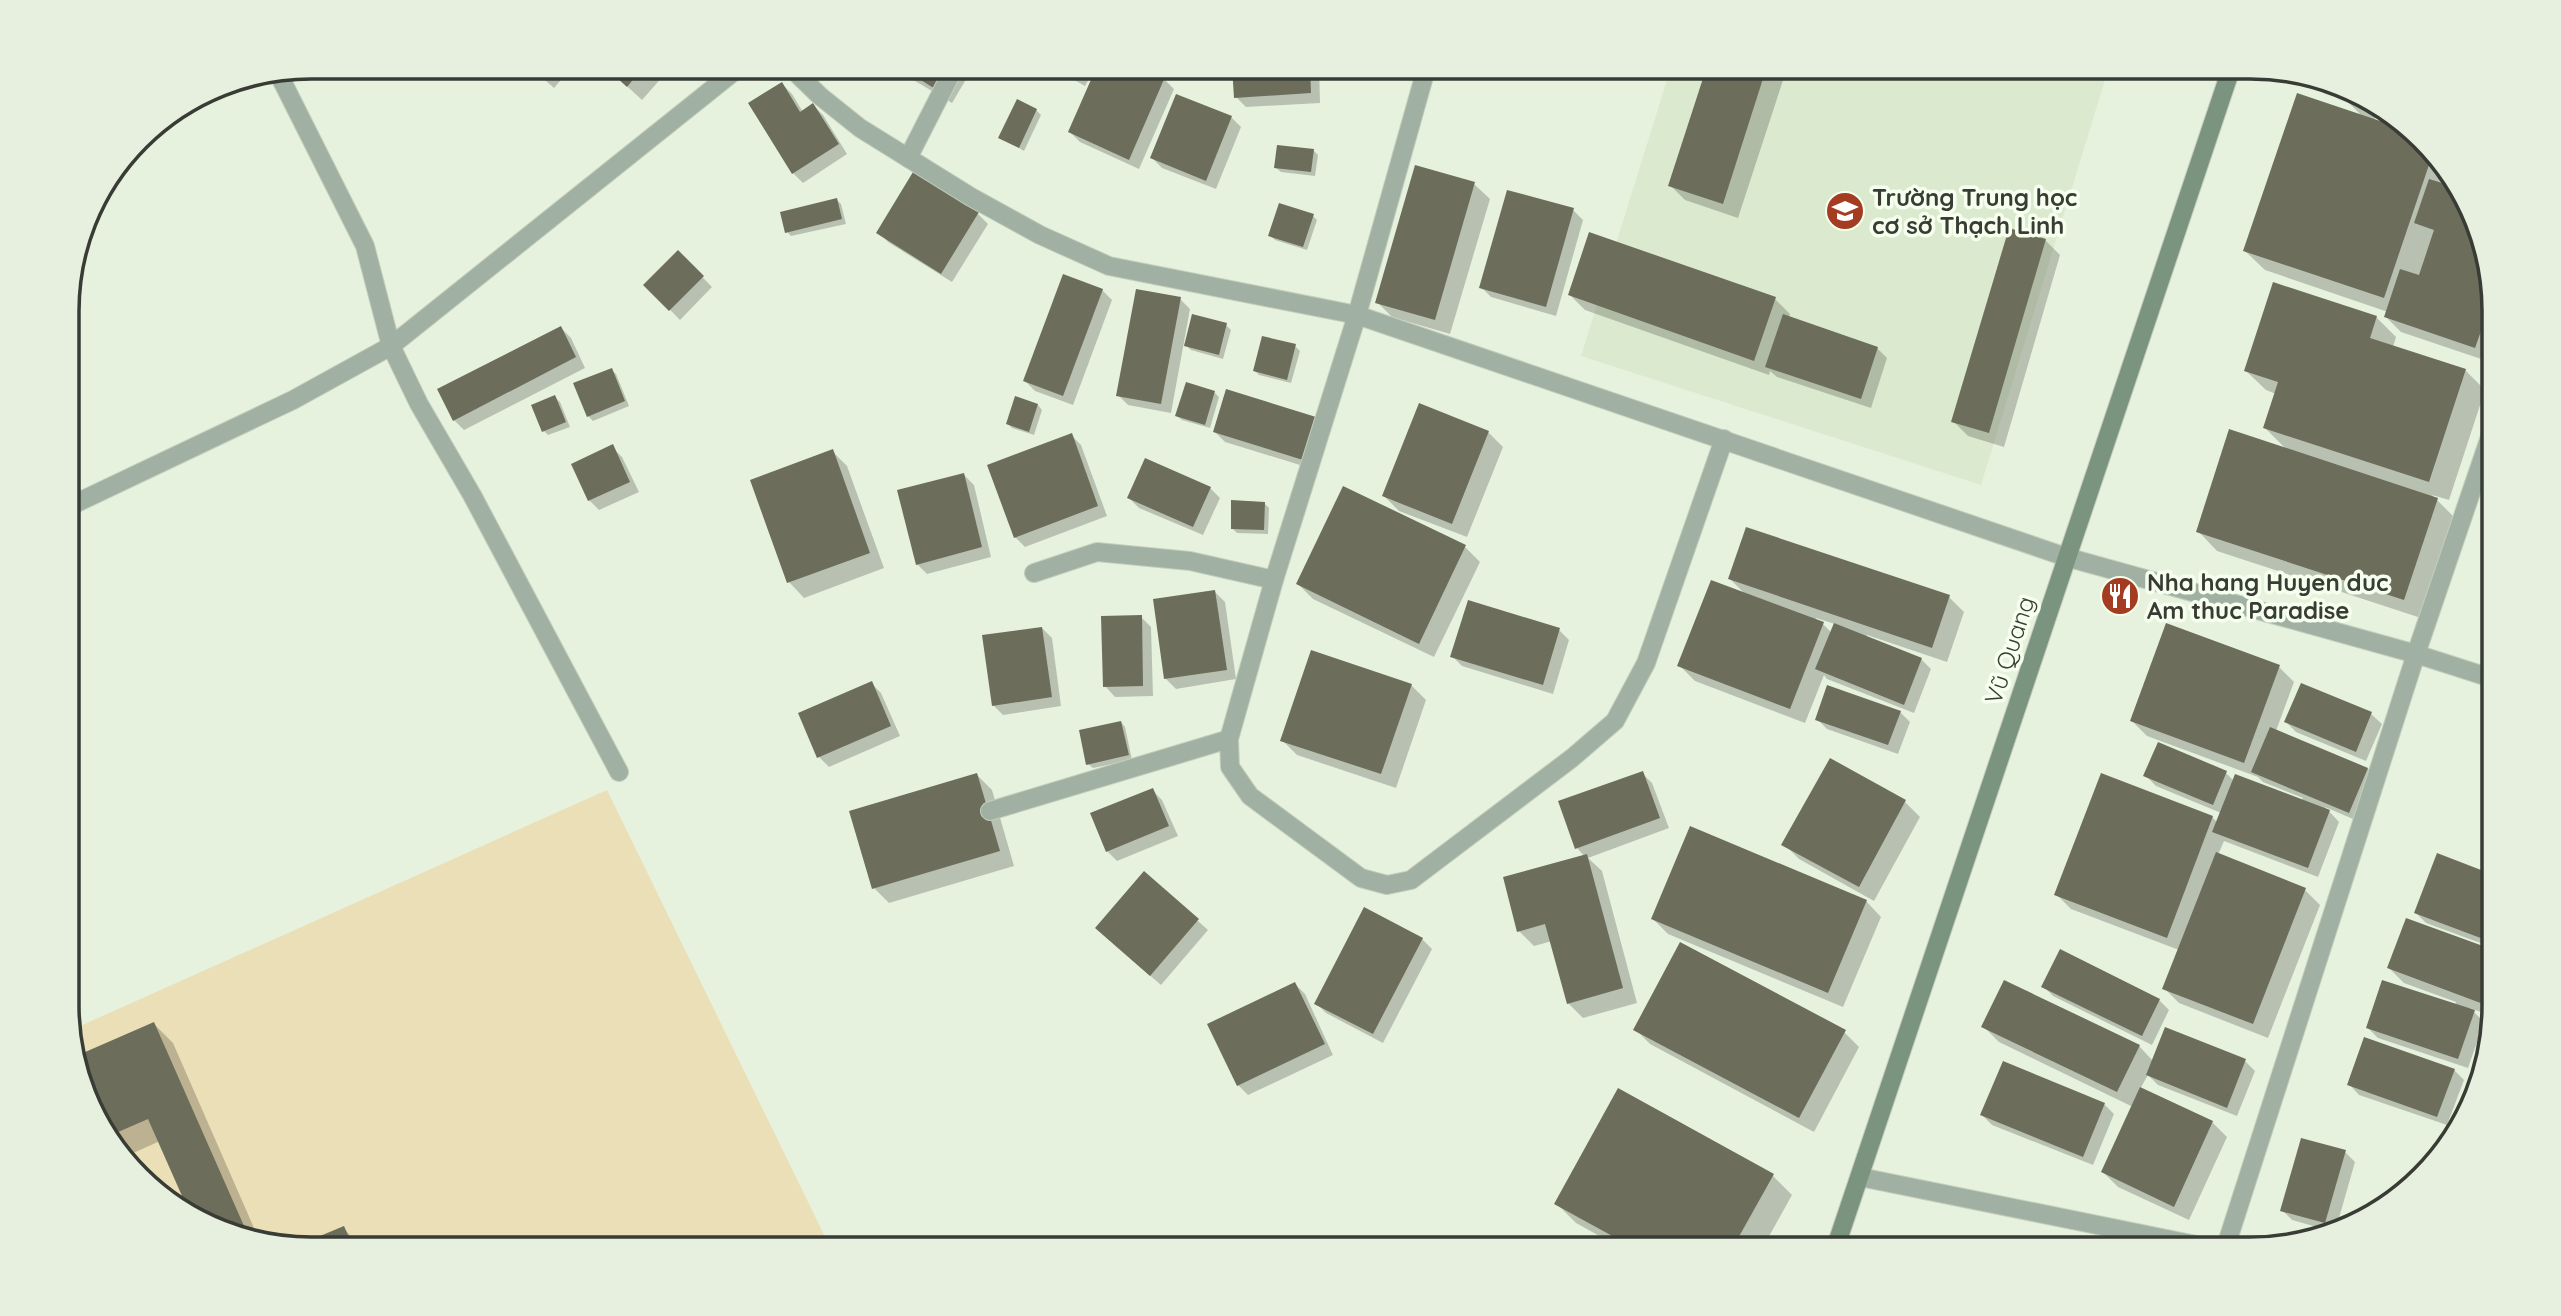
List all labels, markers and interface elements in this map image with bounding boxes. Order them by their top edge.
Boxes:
place label: Trường Trung học cơ sở Thạch Linh [1872,182,2077,240]
school or university icon: Trường Trung học cơ sở Thạch Linh [1824,190,1866,232]
place label: Nha hang Huyen duc Am thuc Paradise [2147,567,2389,625]
restaurant icon: Nha hang Huyen duc Am thuc Paradise [2099,575,2141,617]
street label: Vũ Quang [1977,592,2041,708]

